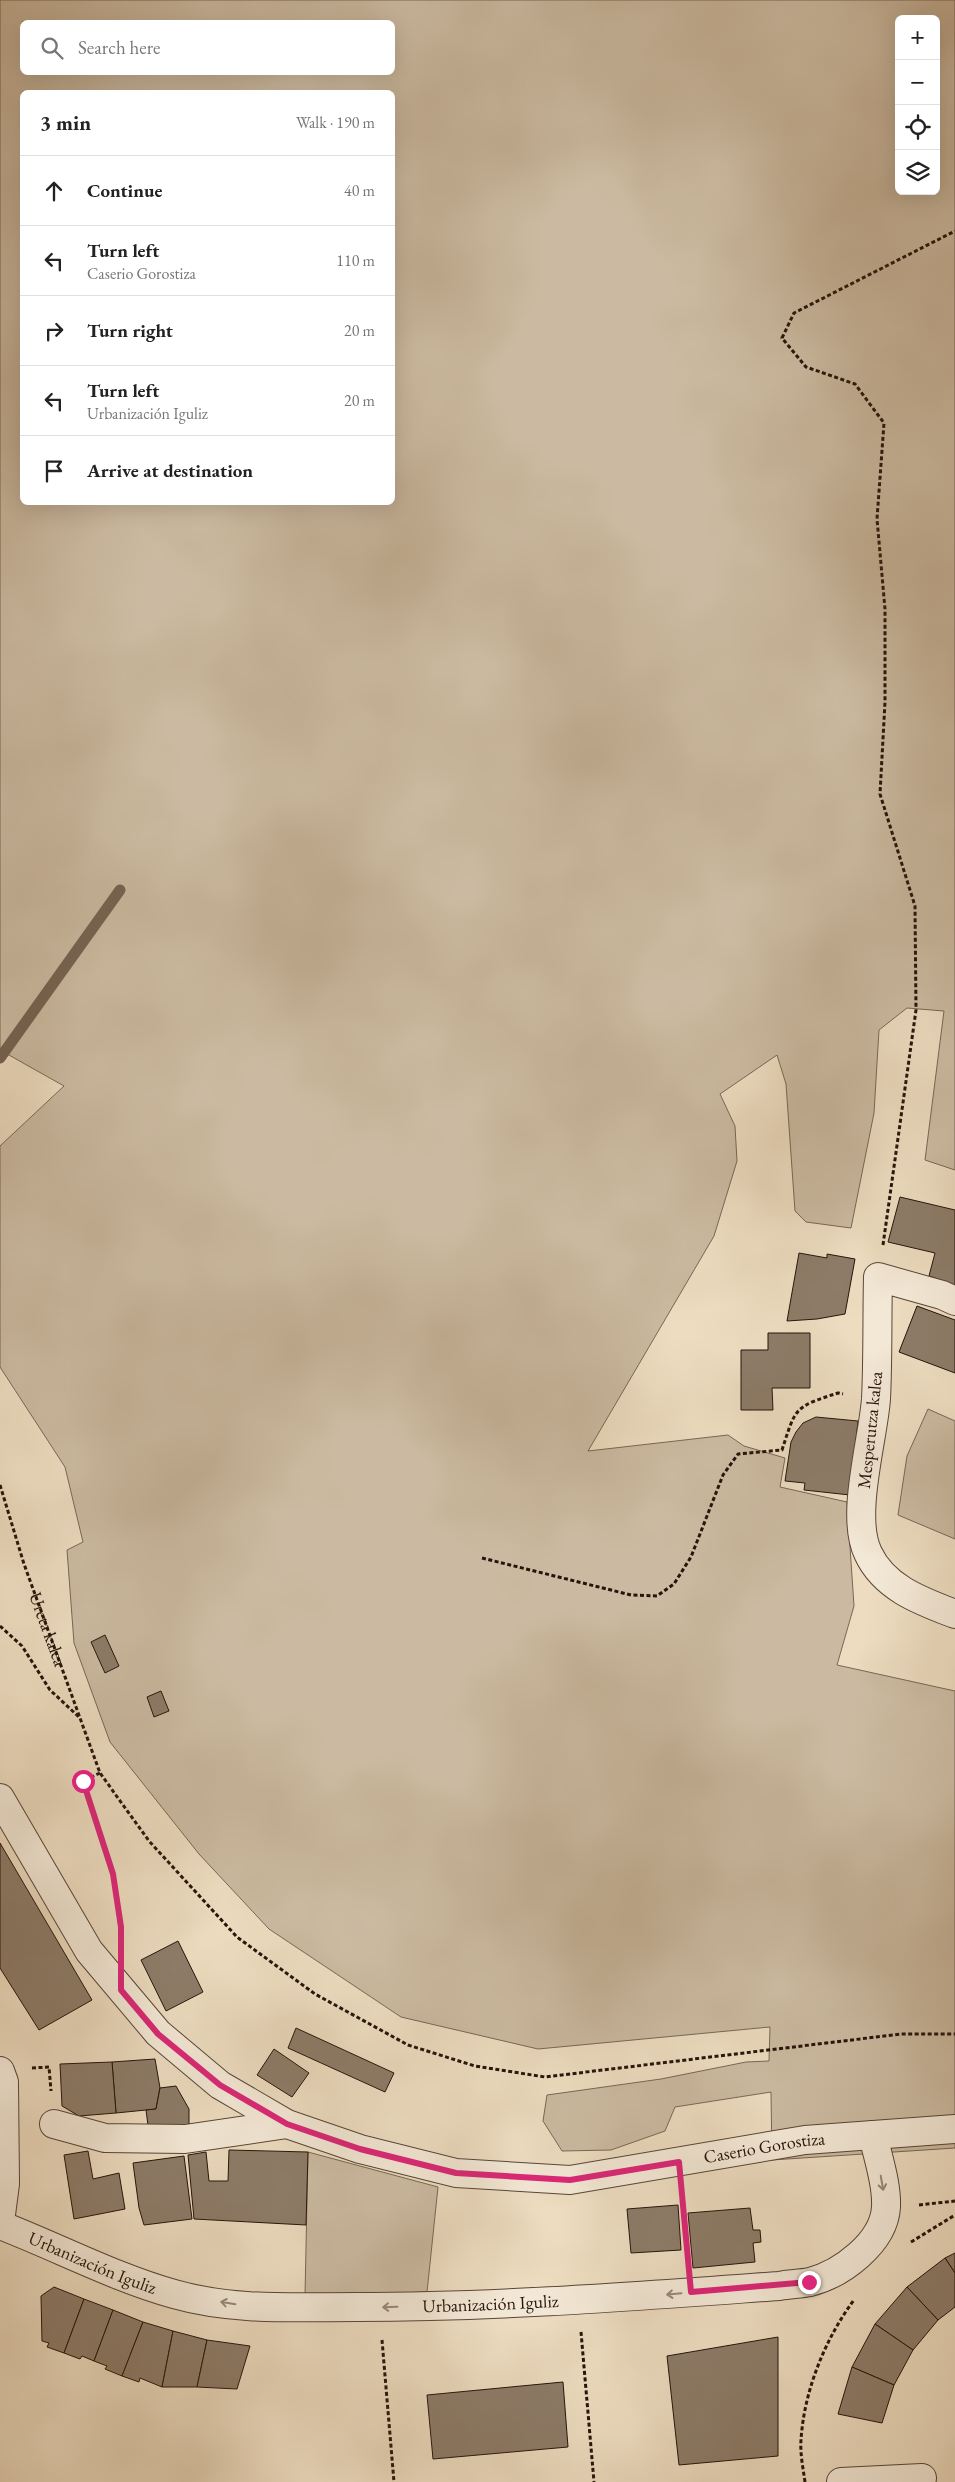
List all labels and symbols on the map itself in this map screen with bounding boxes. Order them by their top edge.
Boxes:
street label: Mesperutza kalea [852,1369,887,1490]
street label: Ureta kalea [24,1589,72,1670]
route start [72,1770,95,1793]
street label: Caserio Gorostiza [702,2127,827,2168]
one-way arrow [878,2174,888,2190]
street label: Urbanización Iguliz [25,2226,160,2299]
route end [798,2271,821,2294]
street label: Urbanización Iguliz [422,2289,559,2317]
one-way arrow [667,2289,683,2298]
one-way arrow [220,2298,236,2308]
one-way arrow [382,2302,398,2312]

